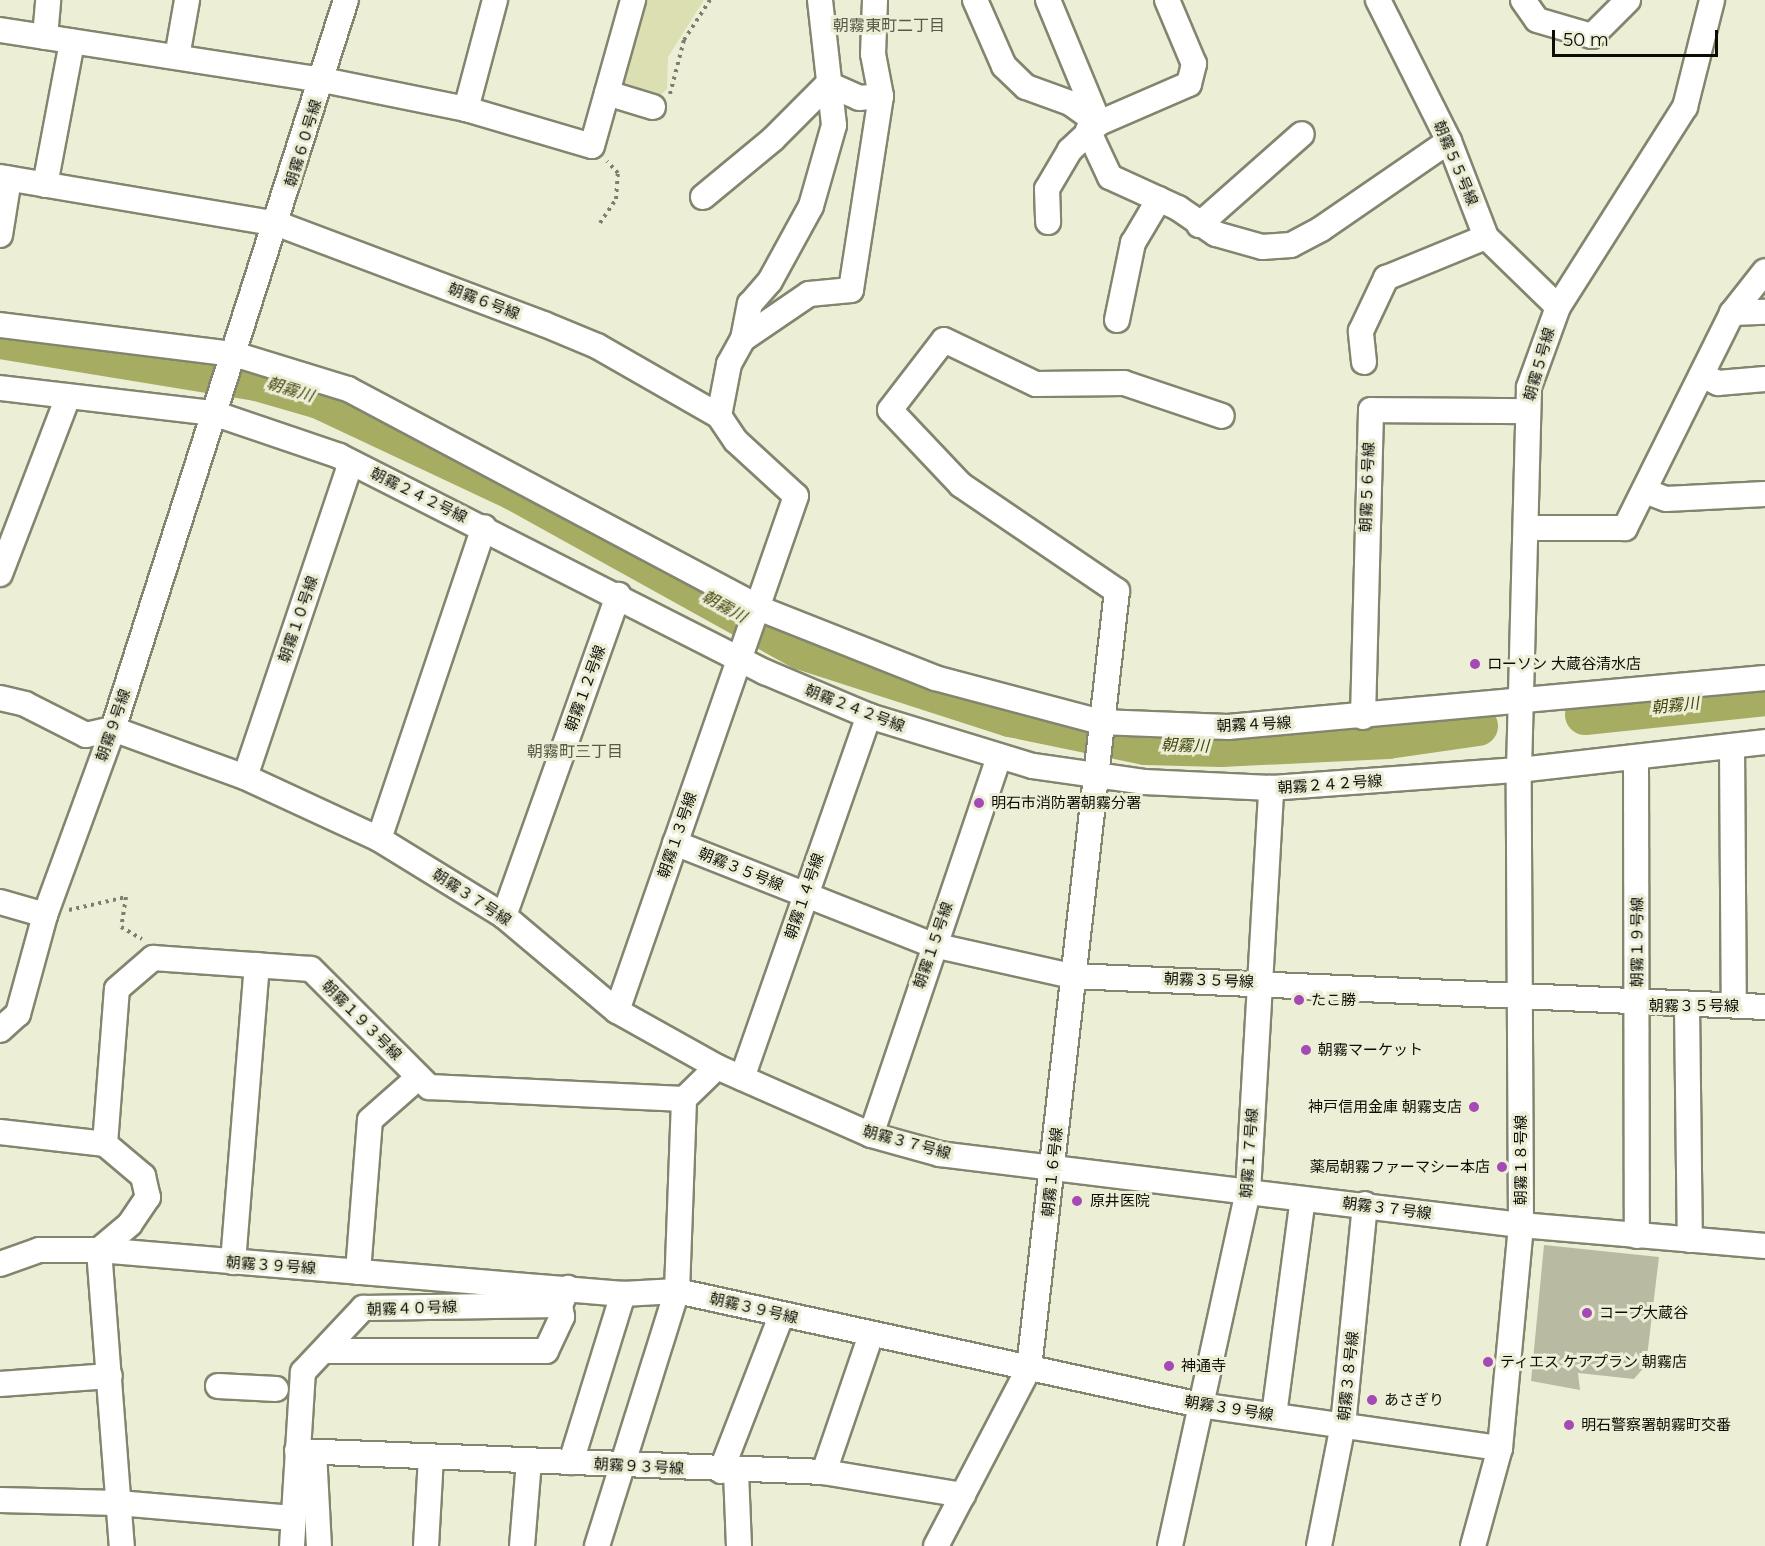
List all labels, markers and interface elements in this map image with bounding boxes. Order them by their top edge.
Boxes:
district label: 朝霧東町二丁目 [833,16,945,36]
scale bar [1555,18,1722,56]
text: 50 m [1563,29,1609,51]
street label: 朝霧６０号線 [281,97,325,189]
street label: 朝霧５５号線 [1430,118,1482,208]
street label: 朝霧６号線 [446,279,522,323]
street label: 朝霧５号線 [1520,325,1558,403]
water label: 朝霧川 [264,374,316,406]
street label: 朝霧５６号線 [1356,442,1378,532]
street label: 朝霧２４２号線 [368,464,470,526]
street label: 朝霧１０号線 [275,574,321,664]
water label: 朝霧川 [698,587,750,627]
street label: 朝霧１２号線 [561,643,609,733]
place label: ローソン 大蔵谷清水店 [1487,655,1641,673]
marker: ローソン 大蔵谷清水店 [1468,657,1482,671]
street label: 朝霧２４２号線 [803,681,907,735]
street label: 朝霧９号線 [92,687,134,763]
water label: 朝霧川 [1650,694,1700,718]
street label: 朝霧４号線 [1216,713,1292,735]
water label: 朝霧川 [1161,736,1209,756]
district label: 朝霧町三丁目 [527,742,623,762]
street label: 朝霧２４２号線 [1277,771,1383,797]
street label: 朝霧１３号線 [654,790,700,880]
place label: 明石市消防署朝霧分署 [991,794,1141,812]
marker: 明石市消防署朝霧分署 [972,796,986,810]
street label: 朝霧３５号線 [696,844,786,894]
street label: 朝霧１４号線 [781,851,827,941]
street label: 朝霧３７号線 [429,865,515,929]
street label: 朝霧１９号線 [1628,897,1646,987]
street label: 朝霧１５号線 [910,900,956,990]
street label: 朝霧３５号線 [1164,969,1254,991]
street label: 朝霧１９３号線 [319,977,405,1063]
place label: たこ勝 [1311,991,1356,1009]
marker: たこ勝 [1292,993,1306,1007]
street label: 朝霧３５号線 [1649,997,1739,1015]
place label: 朝霧マーケット [1318,1041,1423,1059]
marker: 朝霧マーケット [1299,1043,1313,1057]
place label: 神戸信用金庫 朝霧支店 [1308,1098,1462,1116]
marker: 神戸信用金庫 朝霧支店 [1467,1100,1481,1114]
street label: 朝霧１７号線 [1237,1107,1261,1199]
street label: 朝霧１８号線 [1512,1115,1530,1205]
street label: 朝霧３７号線 [861,1122,953,1162]
street label: 朝霧１６号線 [1038,1126,1066,1218]
place label: 薬局朝霧ファーマシー本店 [1310,1158,1490,1176]
marker: 薬局朝霧ファーマシー本店 [1495,1160,1509,1174]
marker: 原井医院 [1068,1192,1086,1210]
place label: 原井医院 [1090,1192,1150,1210]
street label: 朝霧３７号線 [1341,1194,1433,1222]
street label: 朝霧３９号線 [225,1253,317,1277]
street label: 朝霧３９号線 [708,1289,800,1327]
street label: 朝霧４０号線 [367,1297,457,1319]
place label: コープ大蔵谷 [1599,1304,1689,1322]
marker: コープ大蔵谷 [1580,1306,1594,1320]
street label: 朝霧３８号線 [1334,1330,1362,1422]
place label: ティエス ケアプラン 朝霧店 [1500,1353,1688,1371]
marker: ティエス ケアプラン 朝霧店 [1481,1355,1495,1369]
place label: 神通寺 [1181,1357,1226,1375]
marker: 神通寺 [1162,1359,1176,1373]
place label: あさぎり [1384,1391,1444,1409]
street label: 朝霧３９号線 [1183,1392,1275,1424]
marker: あさぎり [1365,1393,1379,1407]
place label: 明石警察署朝霧町交番 [1581,1416,1731,1434]
marker: 明石警察署朝霧町交番 [1562,1418,1576,1432]
street label: 朝霧９３号線 [594,1455,684,1477]

